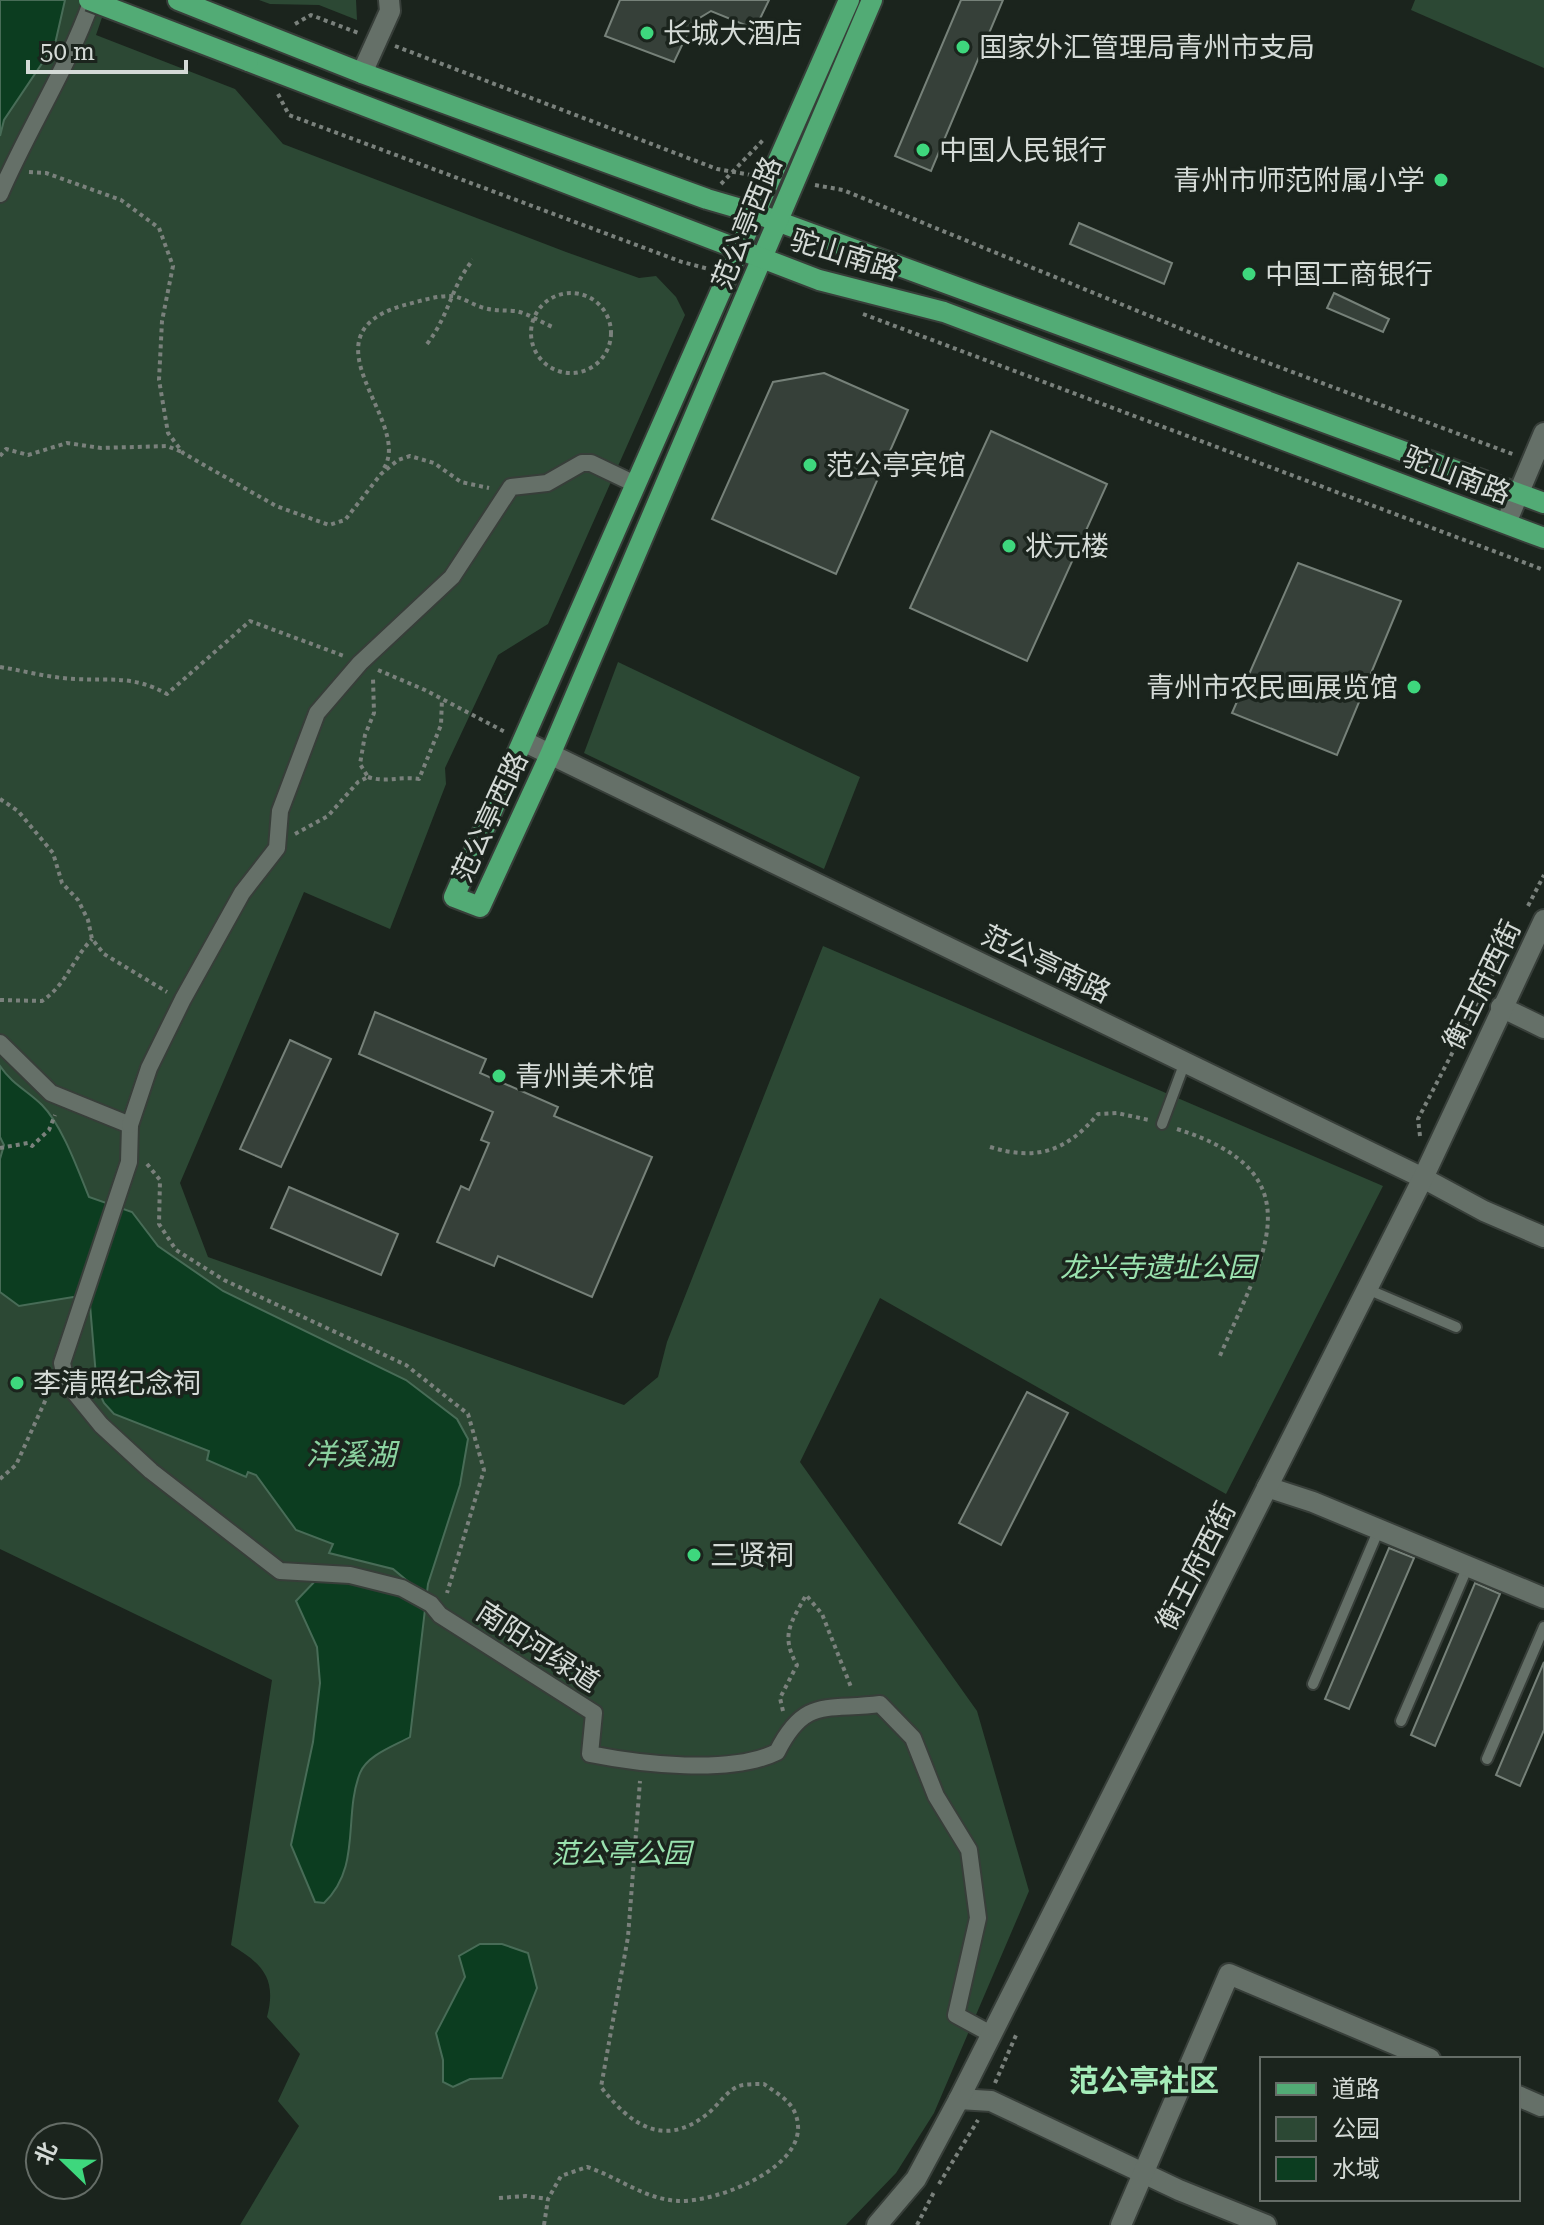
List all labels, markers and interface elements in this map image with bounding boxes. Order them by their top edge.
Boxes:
place label: 长城大酒店 [663,17,803,50]
scale bar [28,24,186,74]
marker: 长城大酒店 [638,24,656,42]
place label: 国家外汇管理局青州市支局 [979,31,1315,64]
text: 50 m [40,38,95,66]
marker: 国家外汇管理局青州市支局 [954,38,972,56]
place label: 中国人民银行 [939,134,1107,167]
marker: 中国人民银行 [914,141,932,159]
street label: 范公亭西路 [705,152,789,294]
place label: 青州市师范附属小学 [1173,164,1425,197]
marker: 青州市师范附属小学 [1432,171,1450,189]
street label: 驼山南路 [787,223,903,287]
place label: 中国工商银行 [1265,258,1433,291]
marker: 中国工商银行 [1240,265,1258,283]
street label: 驼山南路 [1399,440,1515,510]
place label: 范公亭宾馆 [826,449,966,482]
marker: 范公亭宾馆 [801,456,819,474]
place label: 状元楼 [1025,530,1109,563]
marker: 状元楼 [1000,537,1018,555]
place label: 青州市农民画展览馆 [1146,671,1398,704]
marker: 青州市农民画展览馆 [1405,678,1423,696]
street label: 范公亭西路 [445,747,535,887]
street label: 衡王府西街 [1436,915,1528,1055]
street label: 范公亭南路 [976,918,1116,1010]
place label: 青州美术馆 [515,1060,655,1093]
marker: 青州美术馆 [490,1067,508,1085]
park label: 龙兴寺遗址公园 [1060,1251,1260,1284]
place label: 李清照纪念祠 [33,1367,201,1400]
marker: 李清照纪念祠 [8,1374,26,1392]
water label: 洋溪湖 [306,1437,400,1472]
street label: 衡王府西街 [1150,1496,1242,1636]
place label: 三贤祠 [710,1539,794,1572]
marker: 三贤祠 [685,1546,703,1564]
street label: 南阳河绿道 [470,1595,606,1699]
park label: 范公亭公园 [551,1837,695,1870]
legend [1260,2057,1520,2201]
district label: 范公亭社区 [1069,2063,1219,2098]
text: 道路 [1332,2075,1380,2103]
text: 公园 [1332,2115,1380,2143]
north arrow [24,2121,104,2201]
text: 北 [30,2138,62,2168]
text: 水域 [1332,2155,1380,2183]

